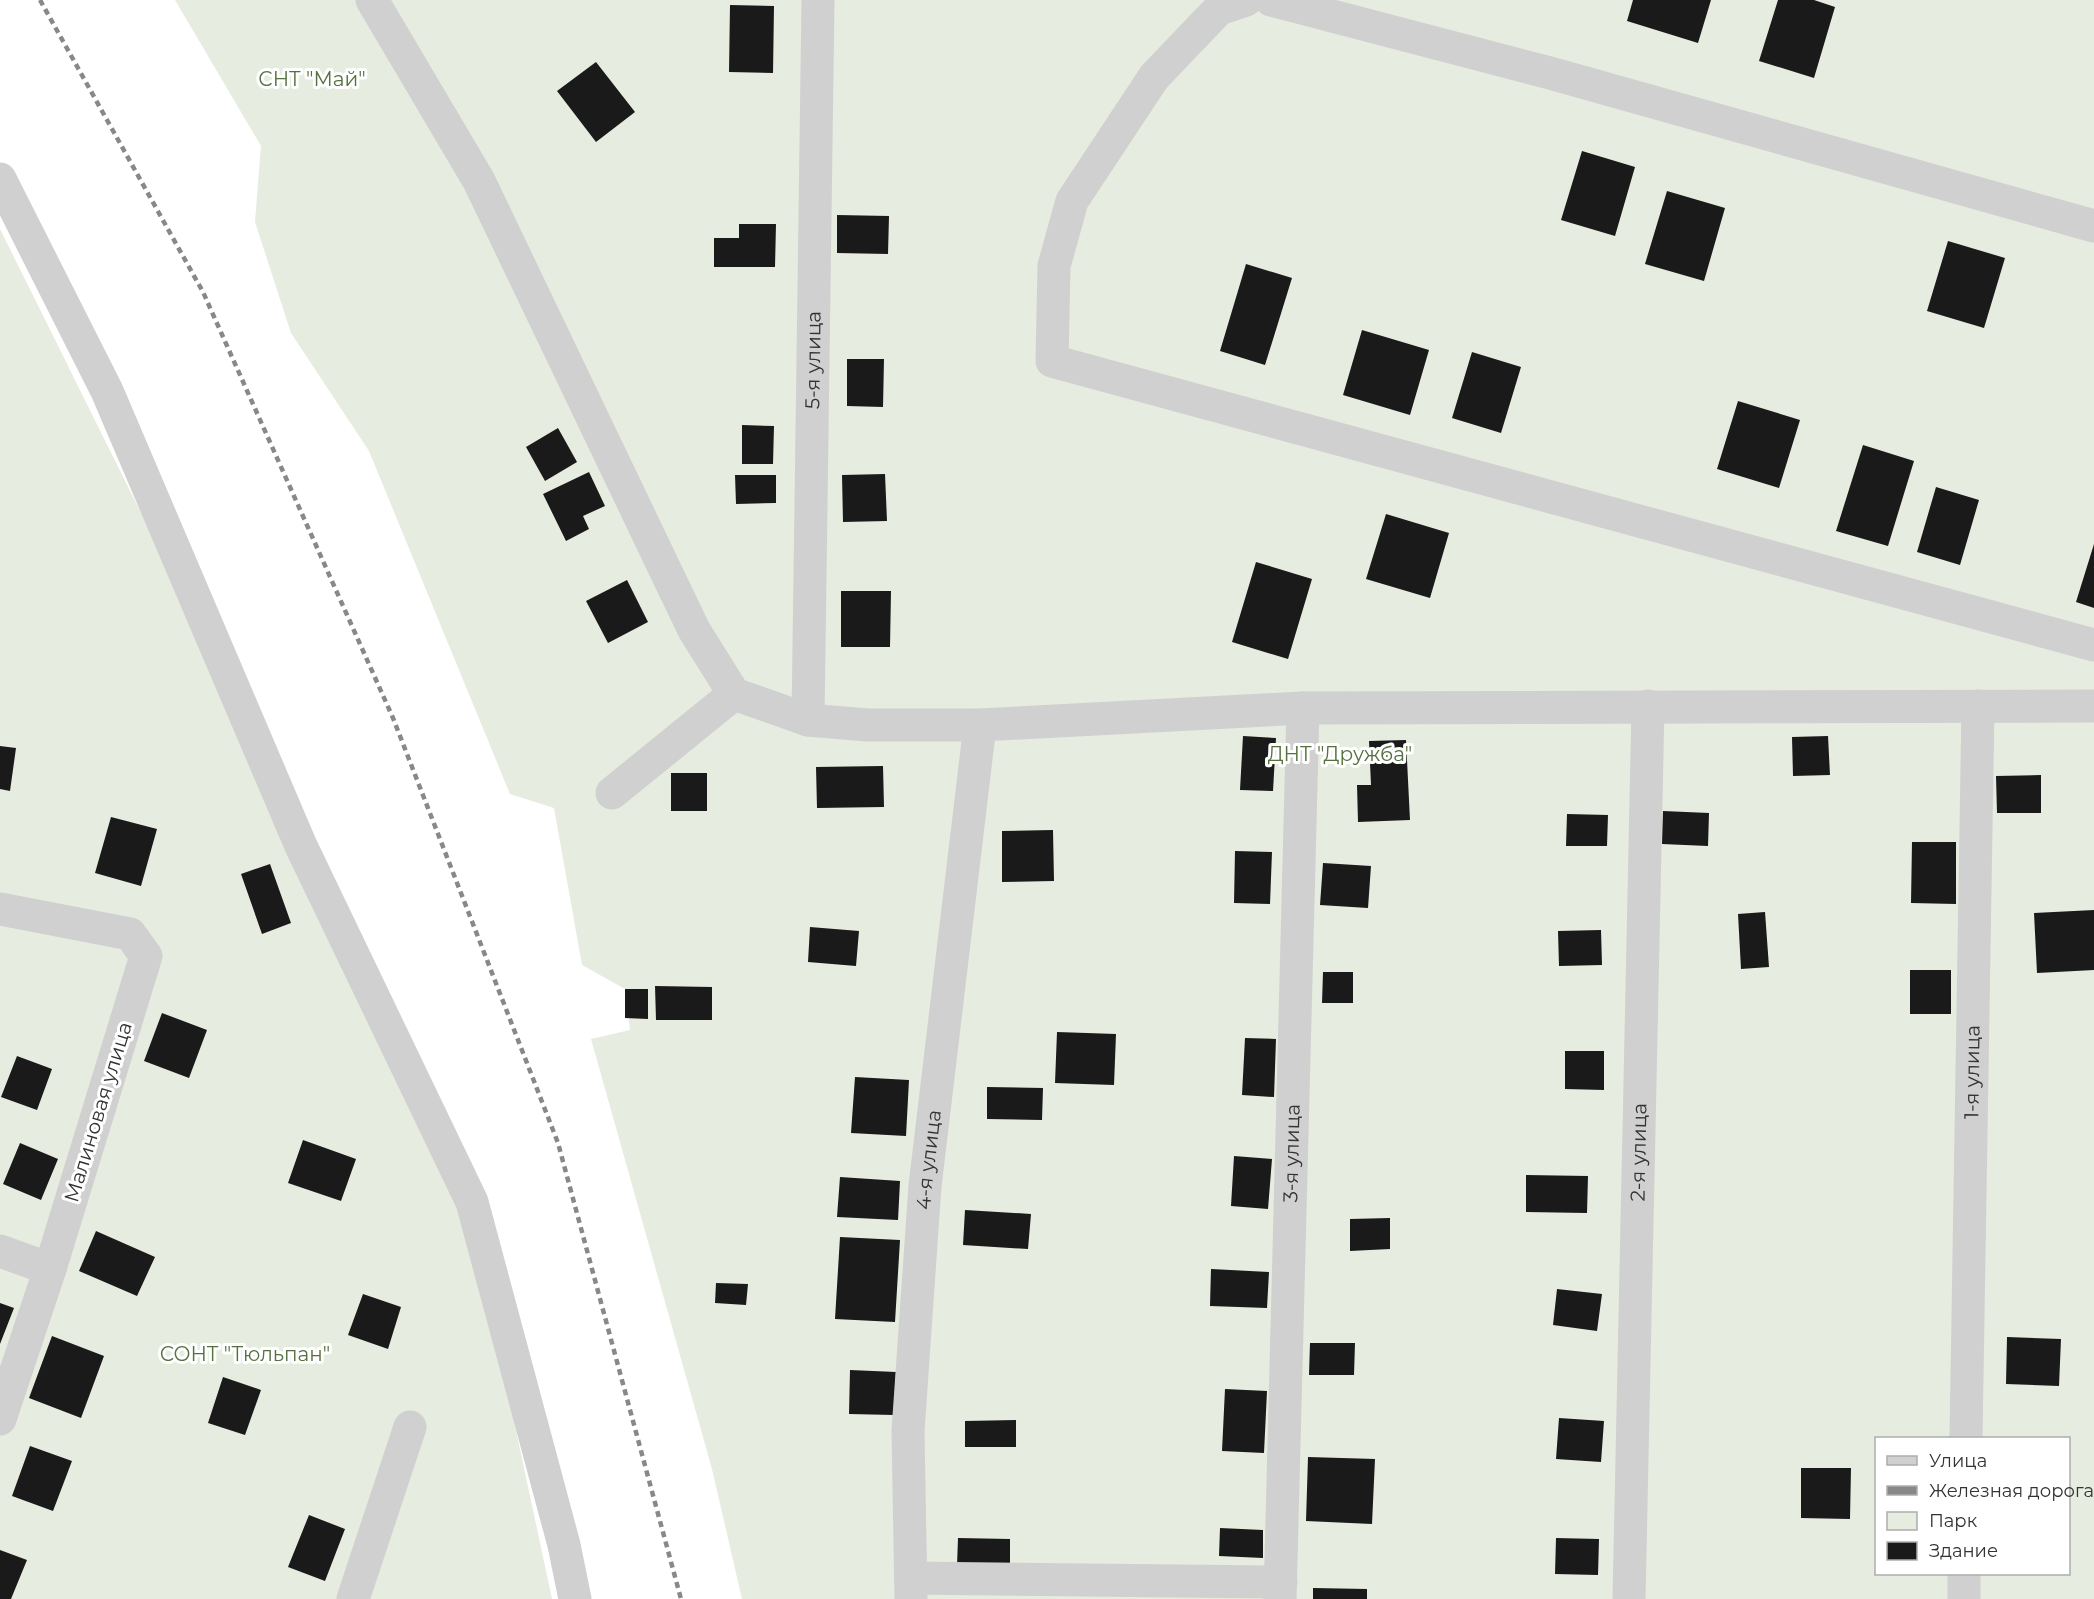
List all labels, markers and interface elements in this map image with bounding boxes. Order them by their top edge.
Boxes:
park label: СНТ "Май" [258,67,366,91]
street label: 5-я улица [800,311,826,409]
park label: ДНТ "Дружба" [1268,742,1412,766]
street label: Малиновая улица [59,1019,137,1205]
street label: 1-я улица [1959,1025,1985,1119]
street label: 2-я улица [1625,1103,1652,1201]
street label: 3-я улица [1278,1104,1305,1203]
street label: 4-я улица [911,1108,946,1211]
park label: СОНТ "Тюльпан" [160,1342,330,1366]
legend [1875,1437,2070,1575]
text: Улица [1929,1450,1987,1472]
text: Железная дорога [1929,1480,2094,1502]
text: Парк [1929,1510,1978,1532]
text: Здание [1929,1540,1998,1562]

